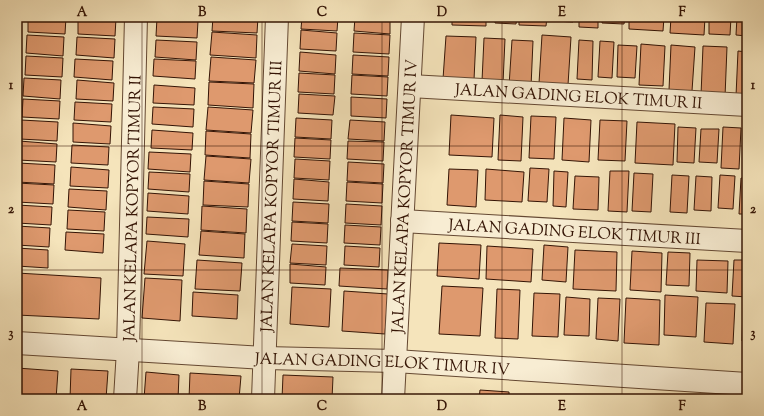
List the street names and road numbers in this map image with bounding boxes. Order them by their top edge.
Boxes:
street label: JALAN KELAPA KOPYOR TIMUR IV [387,59,425,335]
street label: JALAN KELAPA KOPYOR TIMUR III [256,60,289,334]
street label: JALAN KELAPA KOPYOR TIMUR II [119,75,149,343]
street label: JALAN GADING ELOK TIMUR II [453,80,703,116]
street label: JALAN GADING ELOK TIMUR III [447,215,701,252]
street label: JALAN GADING ELOK TIMUR IV [253,348,511,382]

